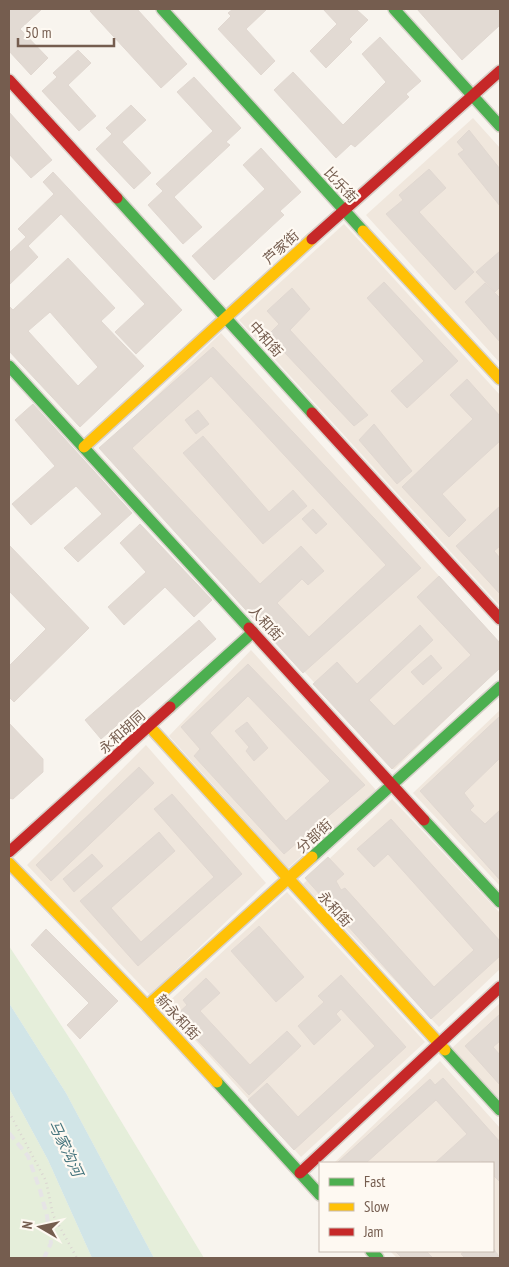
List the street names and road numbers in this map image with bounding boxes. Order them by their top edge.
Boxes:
street label: 比乐街 [320,163,362,207]
street label: 芦家街 [259,226,303,268]
street label: 中和街 [245,317,287,361]
street label: 人和街 [245,601,287,645]
street label: 永和胡同 [95,707,149,757]
street label: 分部街 [292,815,336,857]
street label: 永和街 [314,887,356,931]
street label: 新永和街 [152,990,204,1044]

